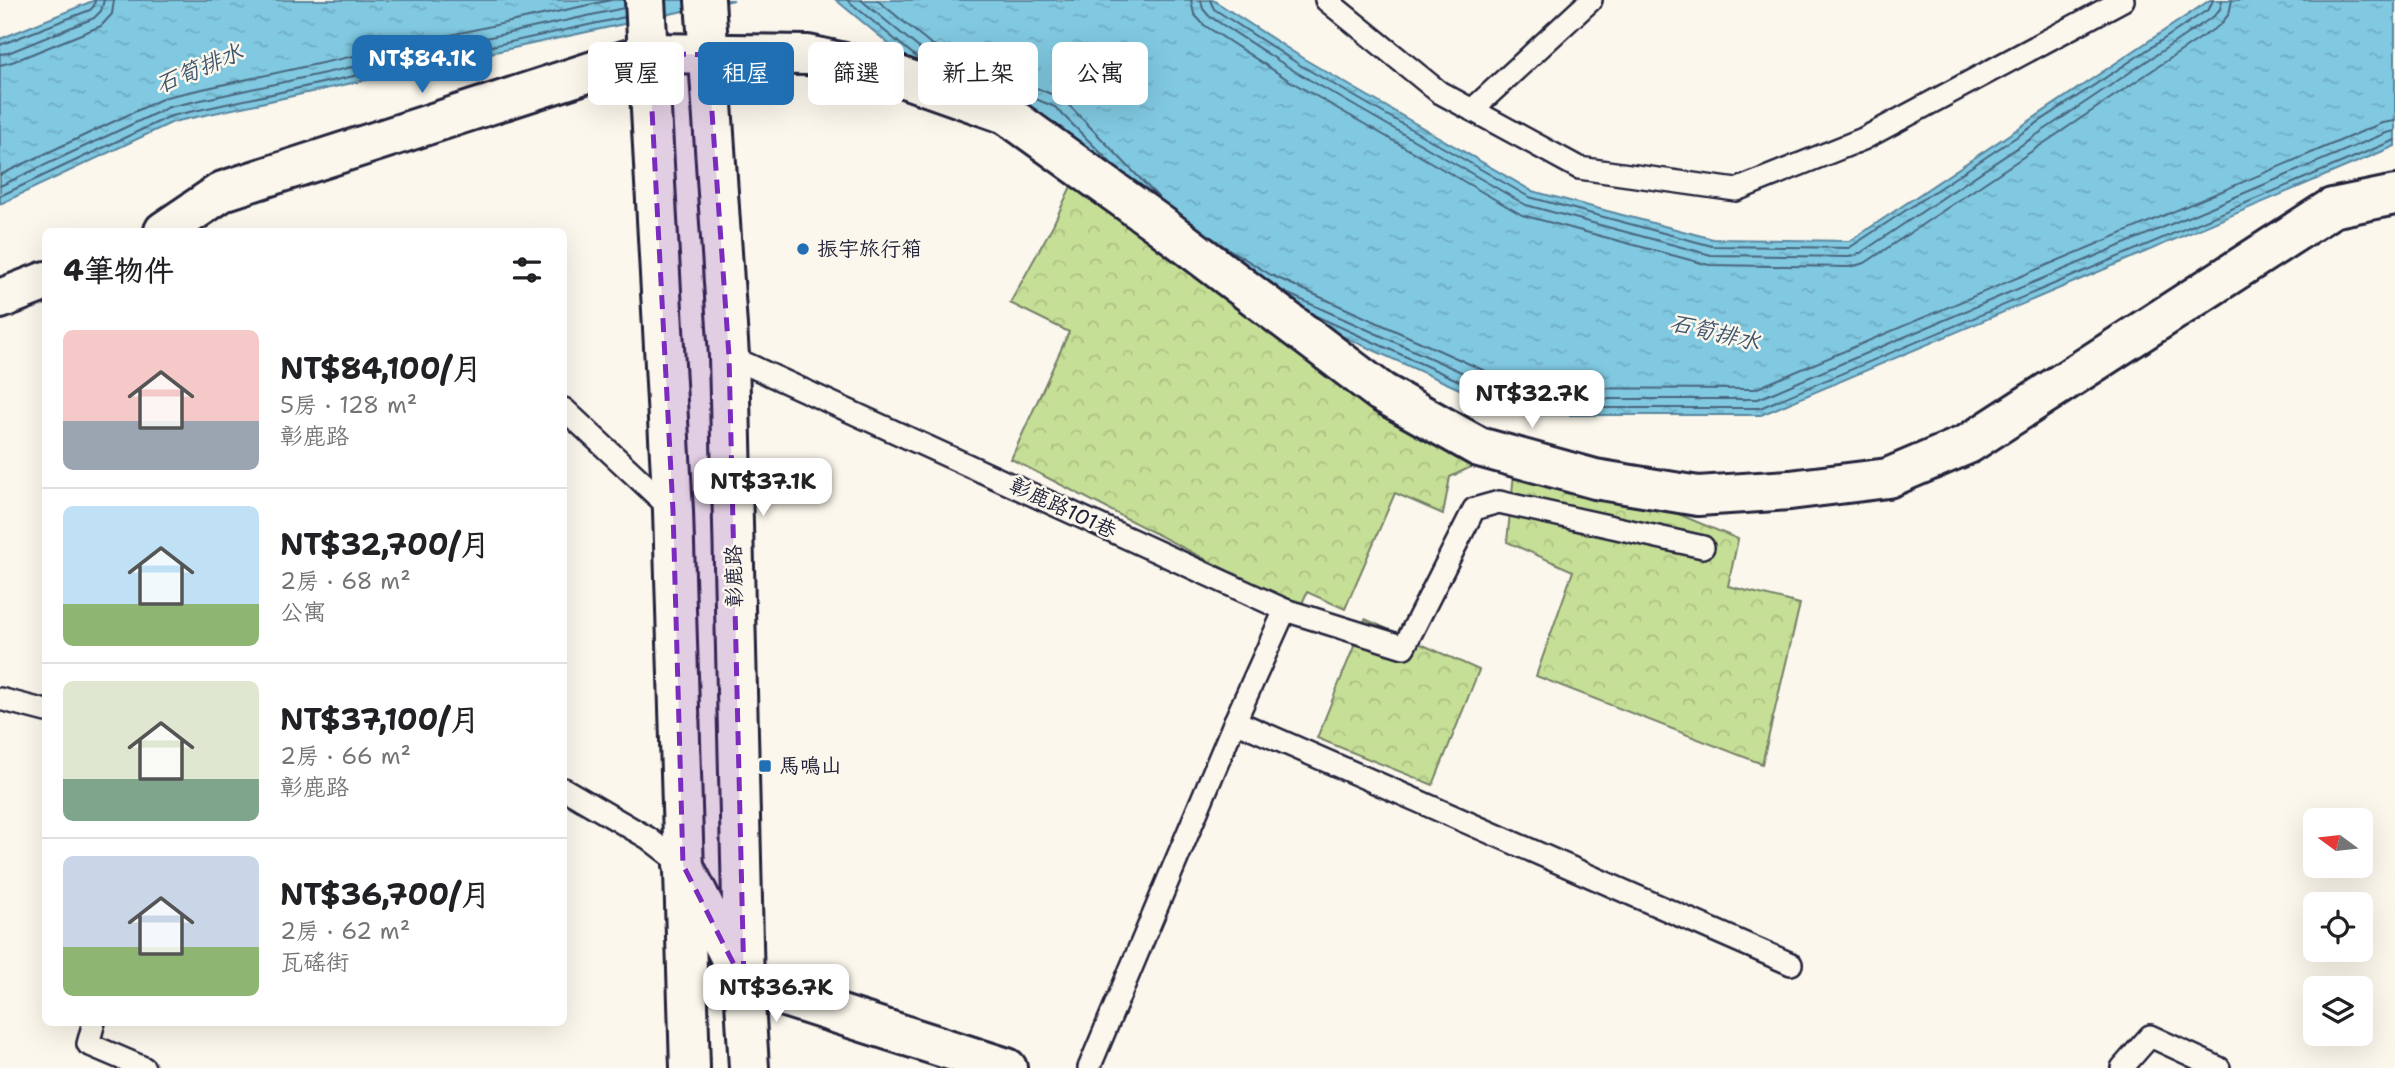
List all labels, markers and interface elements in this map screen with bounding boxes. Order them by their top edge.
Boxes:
water label: 石筍排水 [151,36,248,100]
pin: NT$84.1K [350,36,494,95]
chip: 買屋 [588,42,684,105]
chip: 租屋 [698,42,794,105]
chip: 篩選 [808,42,904,105]
chip: 新上架 [918,42,1038,105]
chip: 公寓 [1052,42,1148,105]
text: NT$84.1K [368,43,476,73]
place label: 振宇旅行箱 [817,235,922,263]
marker: 振宇旅行箱 [795,241,811,257]
text: 4筆物件 [63,250,174,291]
icon: filters [508,251,546,289]
water label: 石筍排水 [1667,307,1764,357]
text: NT$84,100/月 [280,348,482,389]
icon: home [119,358,203,442]
pin: NT$32.7K [1460,370,1604,430]
text: NT$32.7K [1475,378,1589,408]
text: 5房 · 128 m² [280,390,417,420]
text: 彰鹿路 [280,421,349,451]
pin: NT$37.1K [691,458,835,518]
text: NT$37.1K [710,466,816,496]
street label: 彰鹿路101巷 [1005,471,1121,545]
text: NT$32,700/月 [280,524,490,565]
icon: home [119,534,203,618]
street label: 彰鹿路 [719,544,749,608]
text: 2房 · 68 m² [280,566,411,596]
text: 公寓 [280,597,326,627]
text: NT$37,100/月 [280,699,480,740]
icon: home [119,709,203,793]
text: 2房 · 66 m² [280,741,411,771]
place label: 馬鳴山 [779,752,842,780]
marker: 馬鳴山 [757,758,773,774]
text: 彰鹿路 [280,772,349,802]
north arrow [2303,808,2373,878]
map controls [2303,808,2373,1046]
text: NT$36,700/月 [280,874,491,915]
icon: home [119,884,203,968]
button: locate [2303,892,2373,962]
text: 2房 · 62 m² [280,916,410,946]
text: 瓦磘街 [280,947,349,977]
pin: NT$36.7K [704,964,848,1024]
text: NT$36.7K [719,972,833,1002]
button: layers [2303,976,2373,1046]

